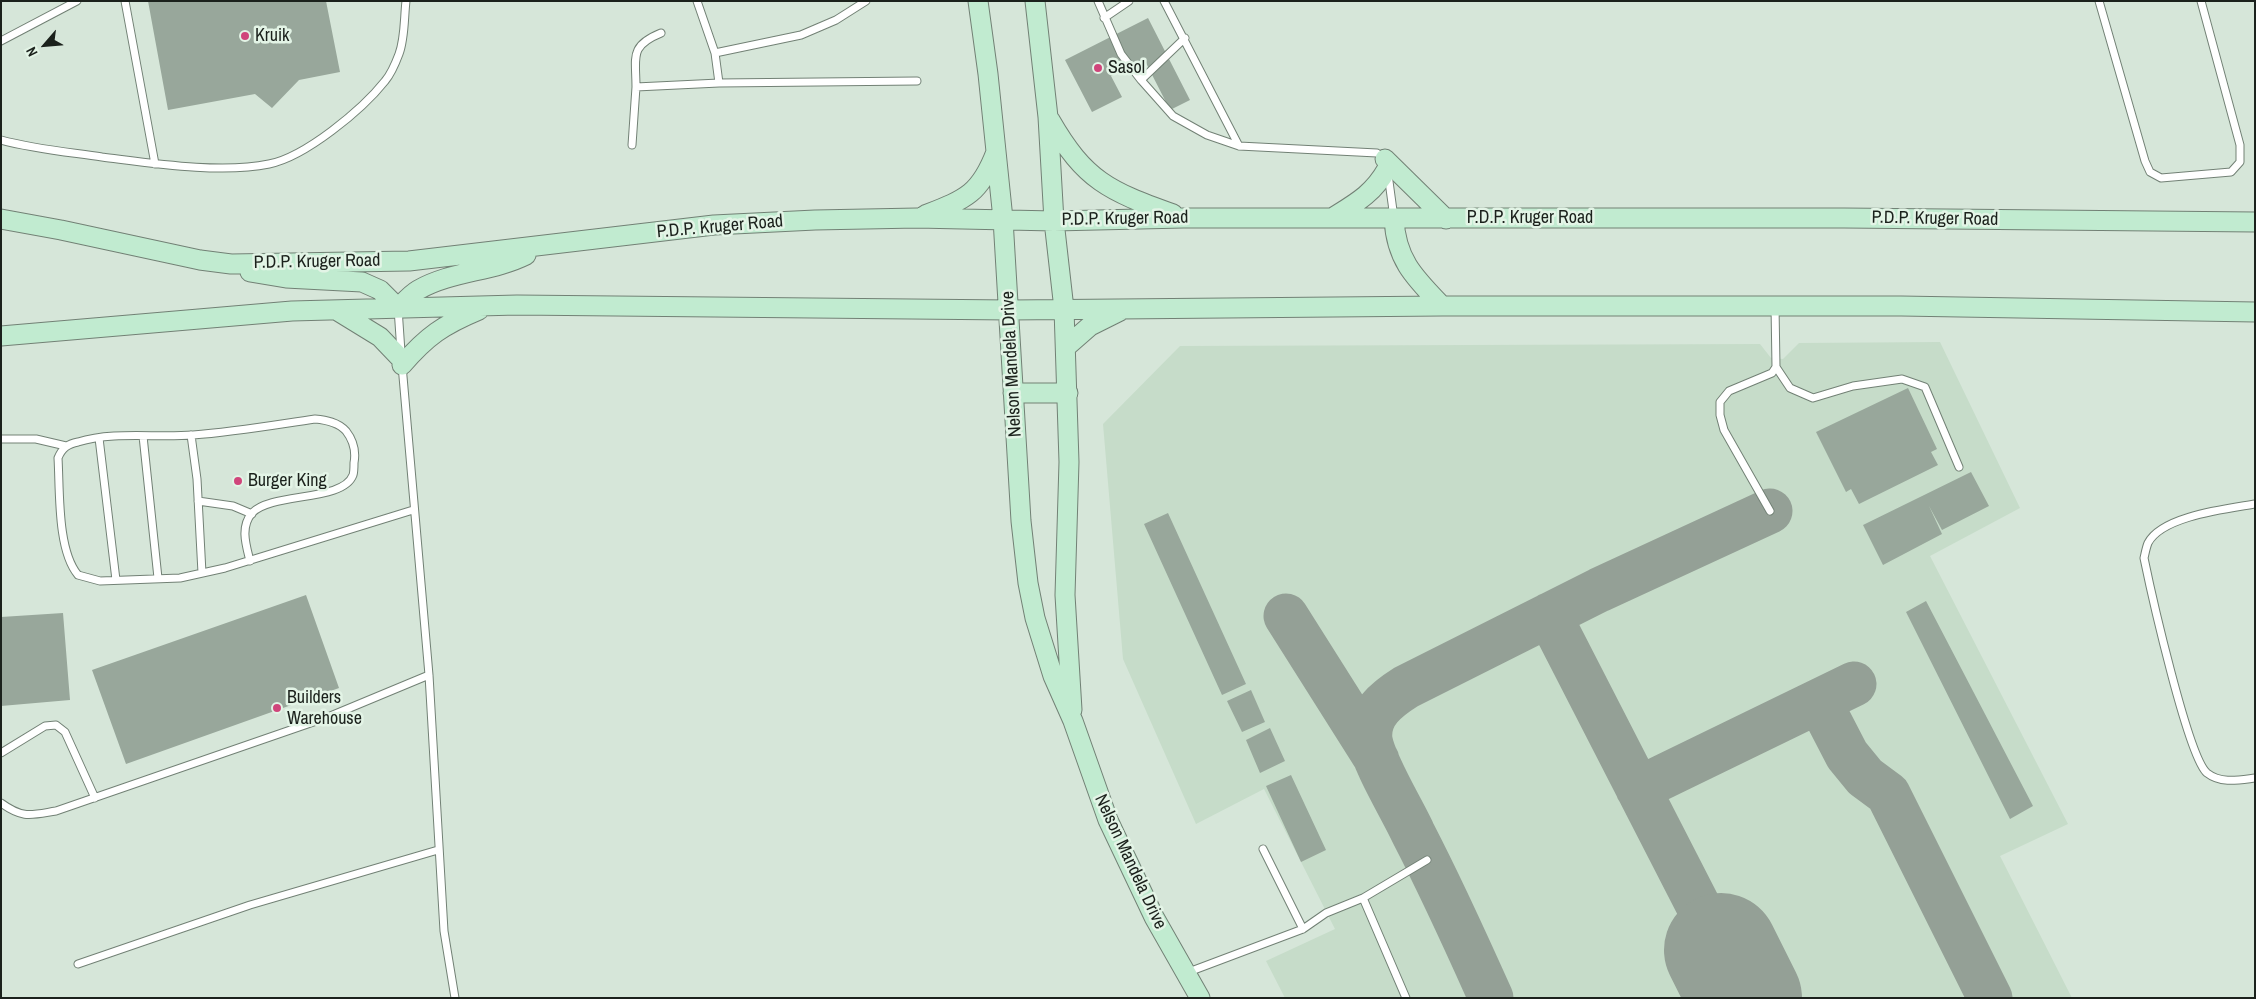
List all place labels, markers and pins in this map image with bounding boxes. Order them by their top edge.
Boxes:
place label: Kruik [255,25,289,47]
marker: Kruik [239,30,251,42]
place label: Sasol [1108,57,1145,79]
marker: Sasol [1092,62,1104,74]
place label: Burger King [248,470,327,492]
marker: Burger King [232,475,244,487]
place label: Builders Warehouse [287,687,362,730]
marker: Builders Warehouse [271,702,283,714]

